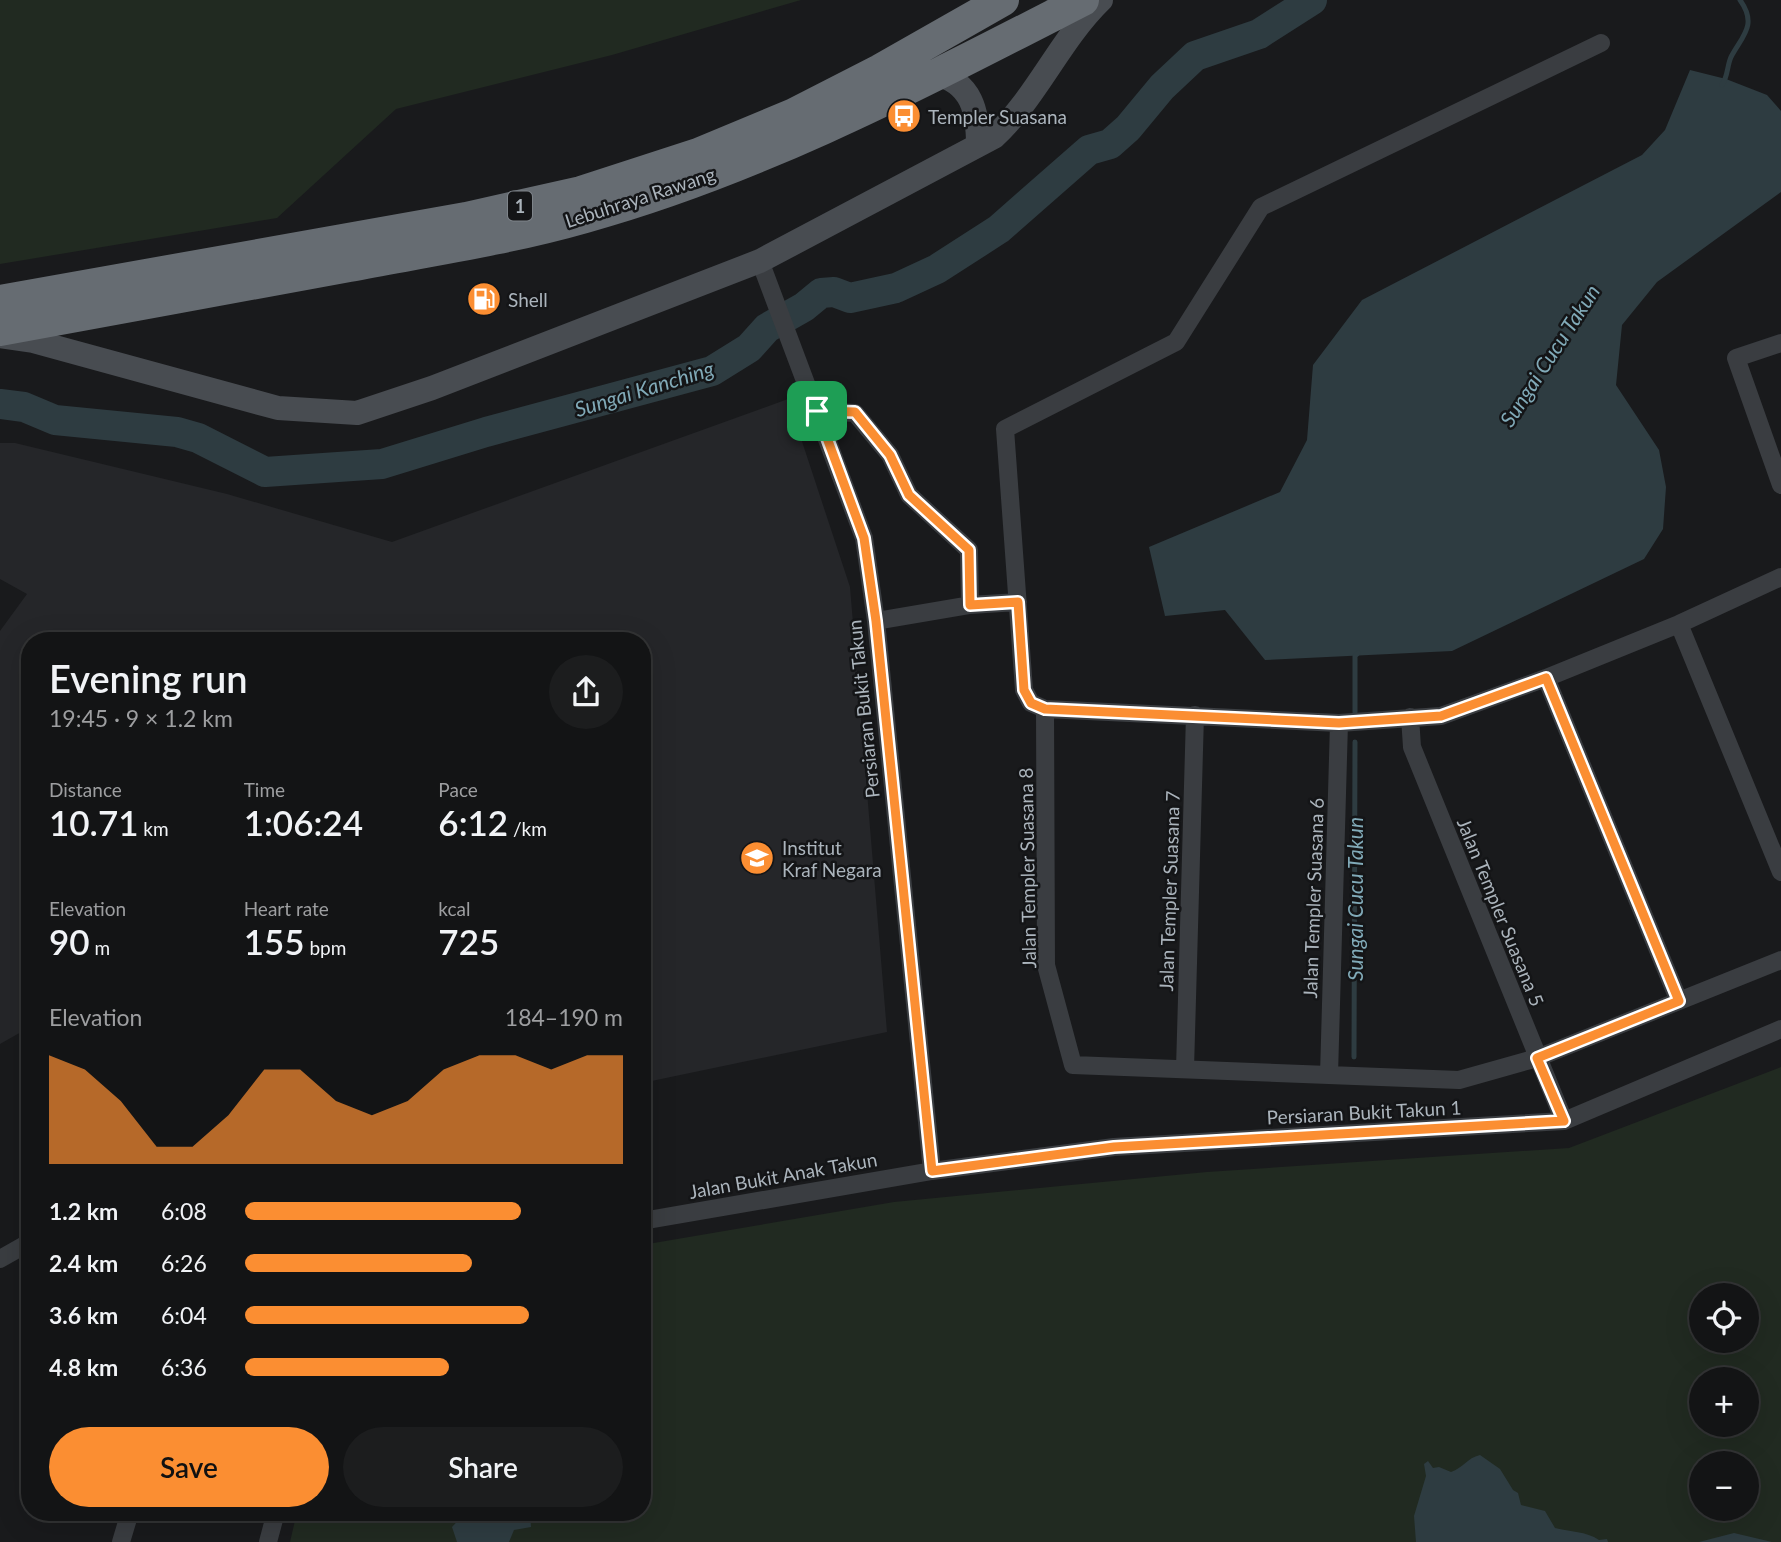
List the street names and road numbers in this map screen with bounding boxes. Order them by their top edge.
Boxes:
street label: Lebuhraya Rawang [562,162,718,232]
road number: 1 [508,191,532,220]
street label: Persiaran Bukit Takun [842,619,884,799]
street label: Jalan Templer Suasana 8 [1014,767,1040,969]
street label: Jalan Templer Suasana 7 [1154,790,1184,992]
street label: Jalan Templer Suasana 6 [1298,797,1328,999]
street label: Jalan Templer Suasana 5 [1453,815,1549,1009]
street label: Persiaran Bukit Takun 1 [1266,1095,1462,1129]
street label: Jalan Bukit Anak Takun [687,1147,879,1203]

